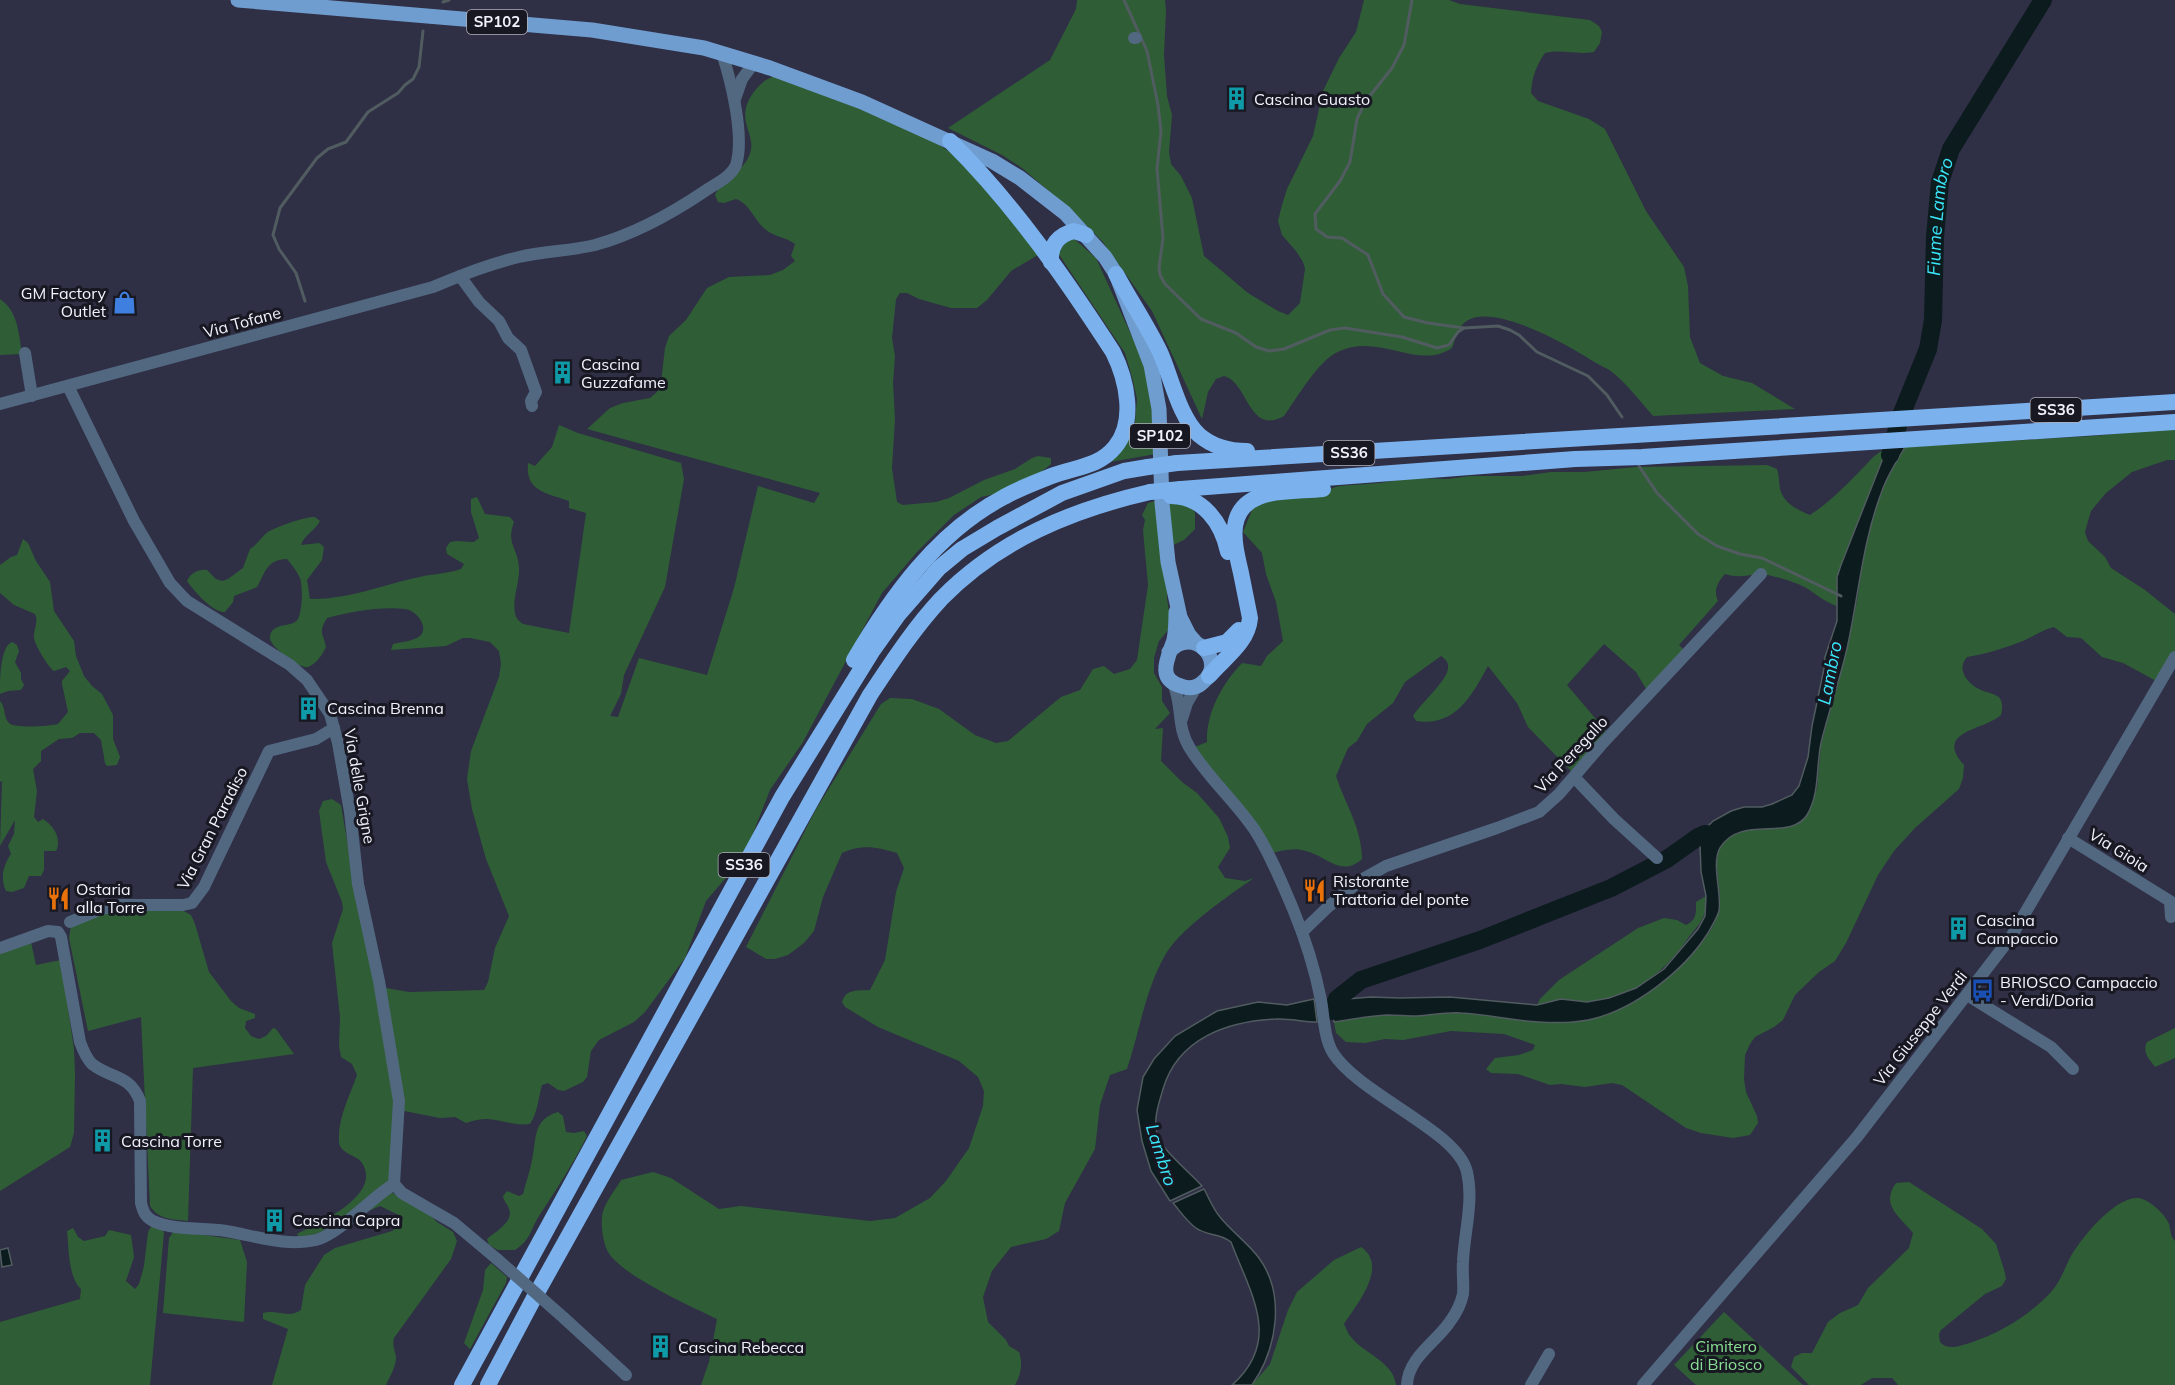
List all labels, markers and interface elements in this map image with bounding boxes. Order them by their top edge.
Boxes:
road number: SP102 [467,10,527,34]
building icon: Cascina Guasto [1223,86,1249,112]
place label: Cascina Guasto [1254,89,1370,109]
water label: Fiume Lambro [1922,154,1958,276]
place label: GM Factory Outlet [21,283,106,321]
shop icon: GM Factory Outlet [111,289,137,315]
street label: Via Tofane [201,302,283,342]
place label: Cascina Guzzafame [581,354,666,392]
building icon: Cascina Guzzafame [550,360,576,386]
road number: SS36 [2030,398,2082,422]
road number: SP102 [1130,424,1190,448]
road number: SS36 [1324,441,1374,465]
water label: Lambro [1812,639,1847,706]
building icon: Cascina Brenna [296,695,322,721]
place label: Cascina Brenna [327,698,444,718]
street label: Via Peregallo [1530,711,1612,797]
street label: Via delle Grigne [340,727,380,845]
street label: Via Gran Paradiso [172,763,252,893]
street label: Via Gioia [2085,824,2153,876]
road number: SS36 [718,853,770,877]
place label: Ristorante Trattoria del ponte [1333,871,1469,909]
restaurant icon: Ristorante Trattoria del ponte [1302,877,1328,903]
place label: Ostaria alla Torre [76,879,145,917]
restaurant icon: Ostaria alla Torre [45,885,71,911]
place label: Cascina Campaccio [1976,910,2058,948]
building icon: Cascina Campaccio [1945,916,1971,942]
street label: Via Giuseppe Verdi [1869,967,1971,1089]
place label: BRIOSCO Campaccio - Verdi/Doria [2000,972,2158,1010]
bus stop icon: BRIOSCO Campaccio - Verdi/Doria [1969,978,1995,1004]
water label: Lambro [1141,1121,1182,1189]
building icon: Cascina Torre [90,1128,116,1154]
place label: Cascina Torre [121,1131,222,1151]
building icon: Cascina Capra [261,1207,287,1233]
place label: Cascina Capra [292,1210,400,1230]
building icon: Cascina Rebecca [647,1334,673,1360]
park label: Cimitero di Briosco [1690,1336,1762,1374]
place label: Cascina Rebecca [678,1337,804,1357]

